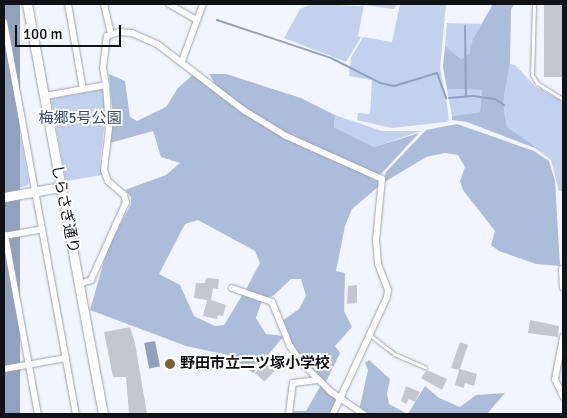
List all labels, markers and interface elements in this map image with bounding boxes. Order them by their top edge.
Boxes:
scale bar [18,15,124,47]
text: 100 m [23,25,63,43]
park label: 梅郷5号公園 [38,110,122,128]
street label: しらさぎ通り [48,163,82,255]
place label: 野田市立二ツ塚小学校 [180,355,330,373]
marker: 野田市立二ツ塚小学校 [164,358,176,370]

